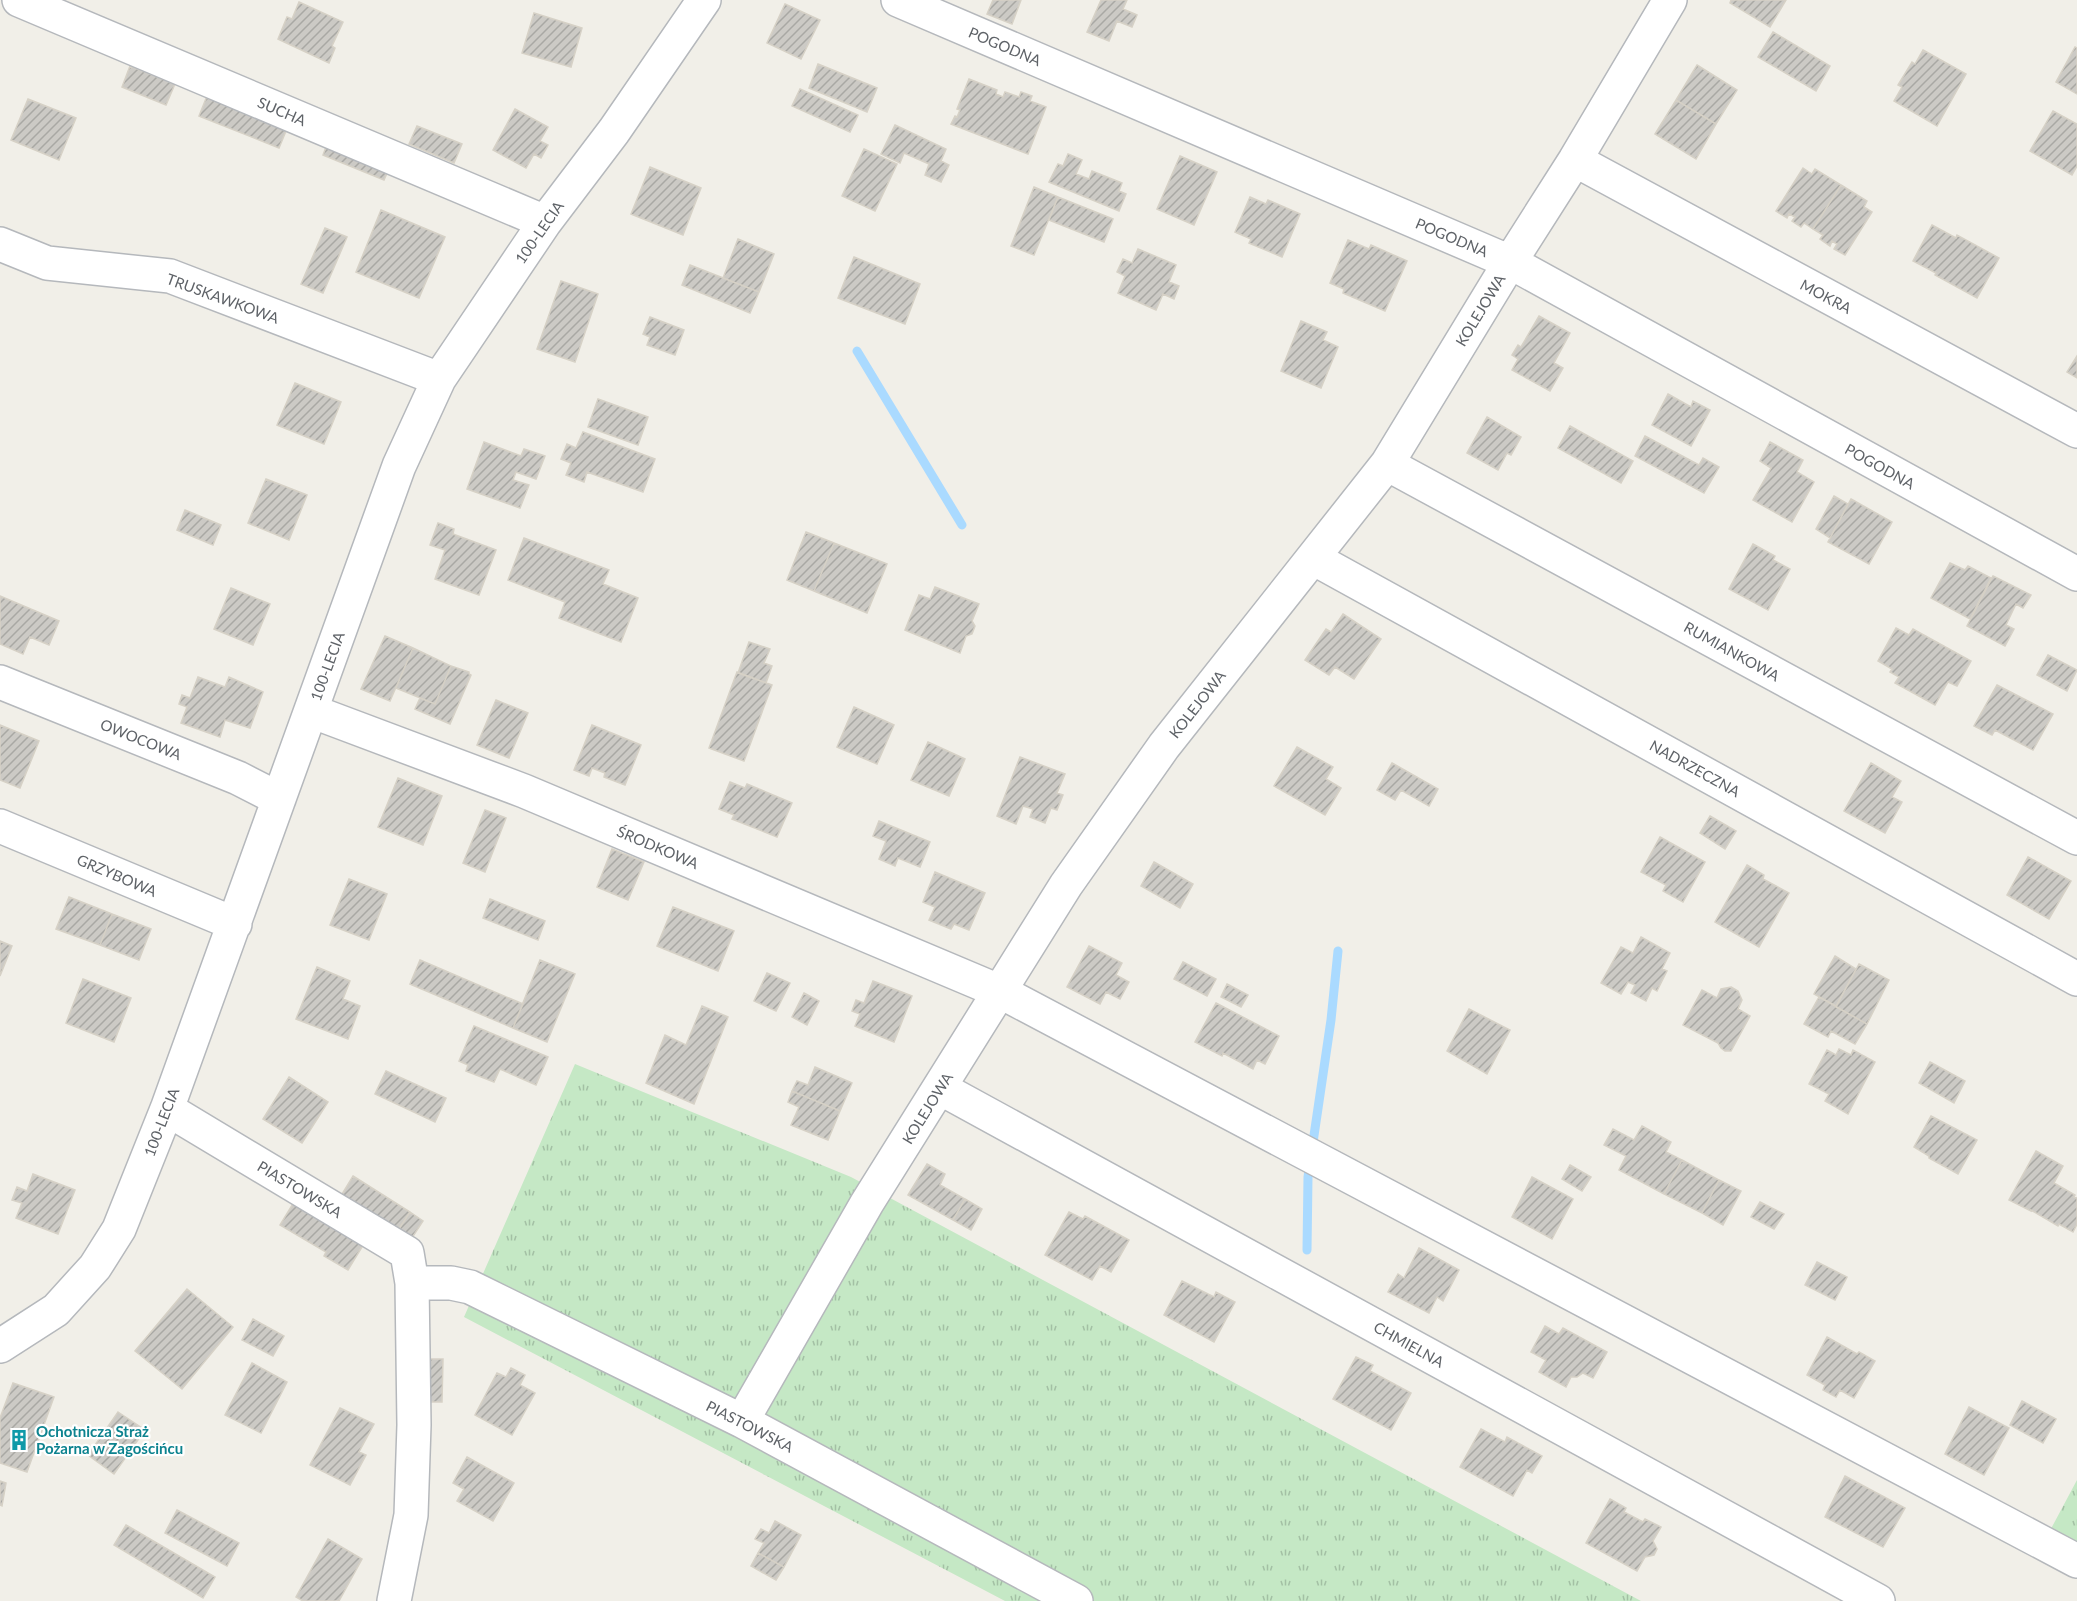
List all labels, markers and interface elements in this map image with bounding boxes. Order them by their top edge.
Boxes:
street label: POGODNA [966,23,1045,70]
street label: SUCHA [255,93,310,130]
street label: 100-LECIA [511,197,568,267]
street label: POGODNA [1413,214,1492,261]
street label: TRUSKAWKOWA [164,269,283,327]
street label: KOLEJOWA [1451,270,1509,349]
street label: MOKRA [1797,275,1855,317]
street label: POGODNA [1842,439,1919,493]
street label: RUMIANKOWA [1681,617,1784,685]
street label: 100-LECIA [306,628,348,703]
street label: KOLEJOWA [1165,666,1230,741]
street label: OWOCOWA [98,715,185,764]
street label: NADRZECZNA [1647,736,1744,801]
street label: ŚRODKOWA [614,822,702,873]
street label: GRZYBOWA [74,850,161,900]
street label: KOLEJOWA [898,1068,957,1147]
street label: 100-LECIA [140,1084,183,1159]
street label: PIASTOWSKA [254,1157,346,1222]
street label: CHMIELNA [1371,1317,1448,1371]
street label: PIASTOWSKA [703,1396,797,1456]
place label: Ochotnicza Straż Pożarna w Zagościńcu [36,1422,183,1457]
building icon: Ochotnicza Straż Pożarna w Zagościńcu [7,1428,31,1452]

